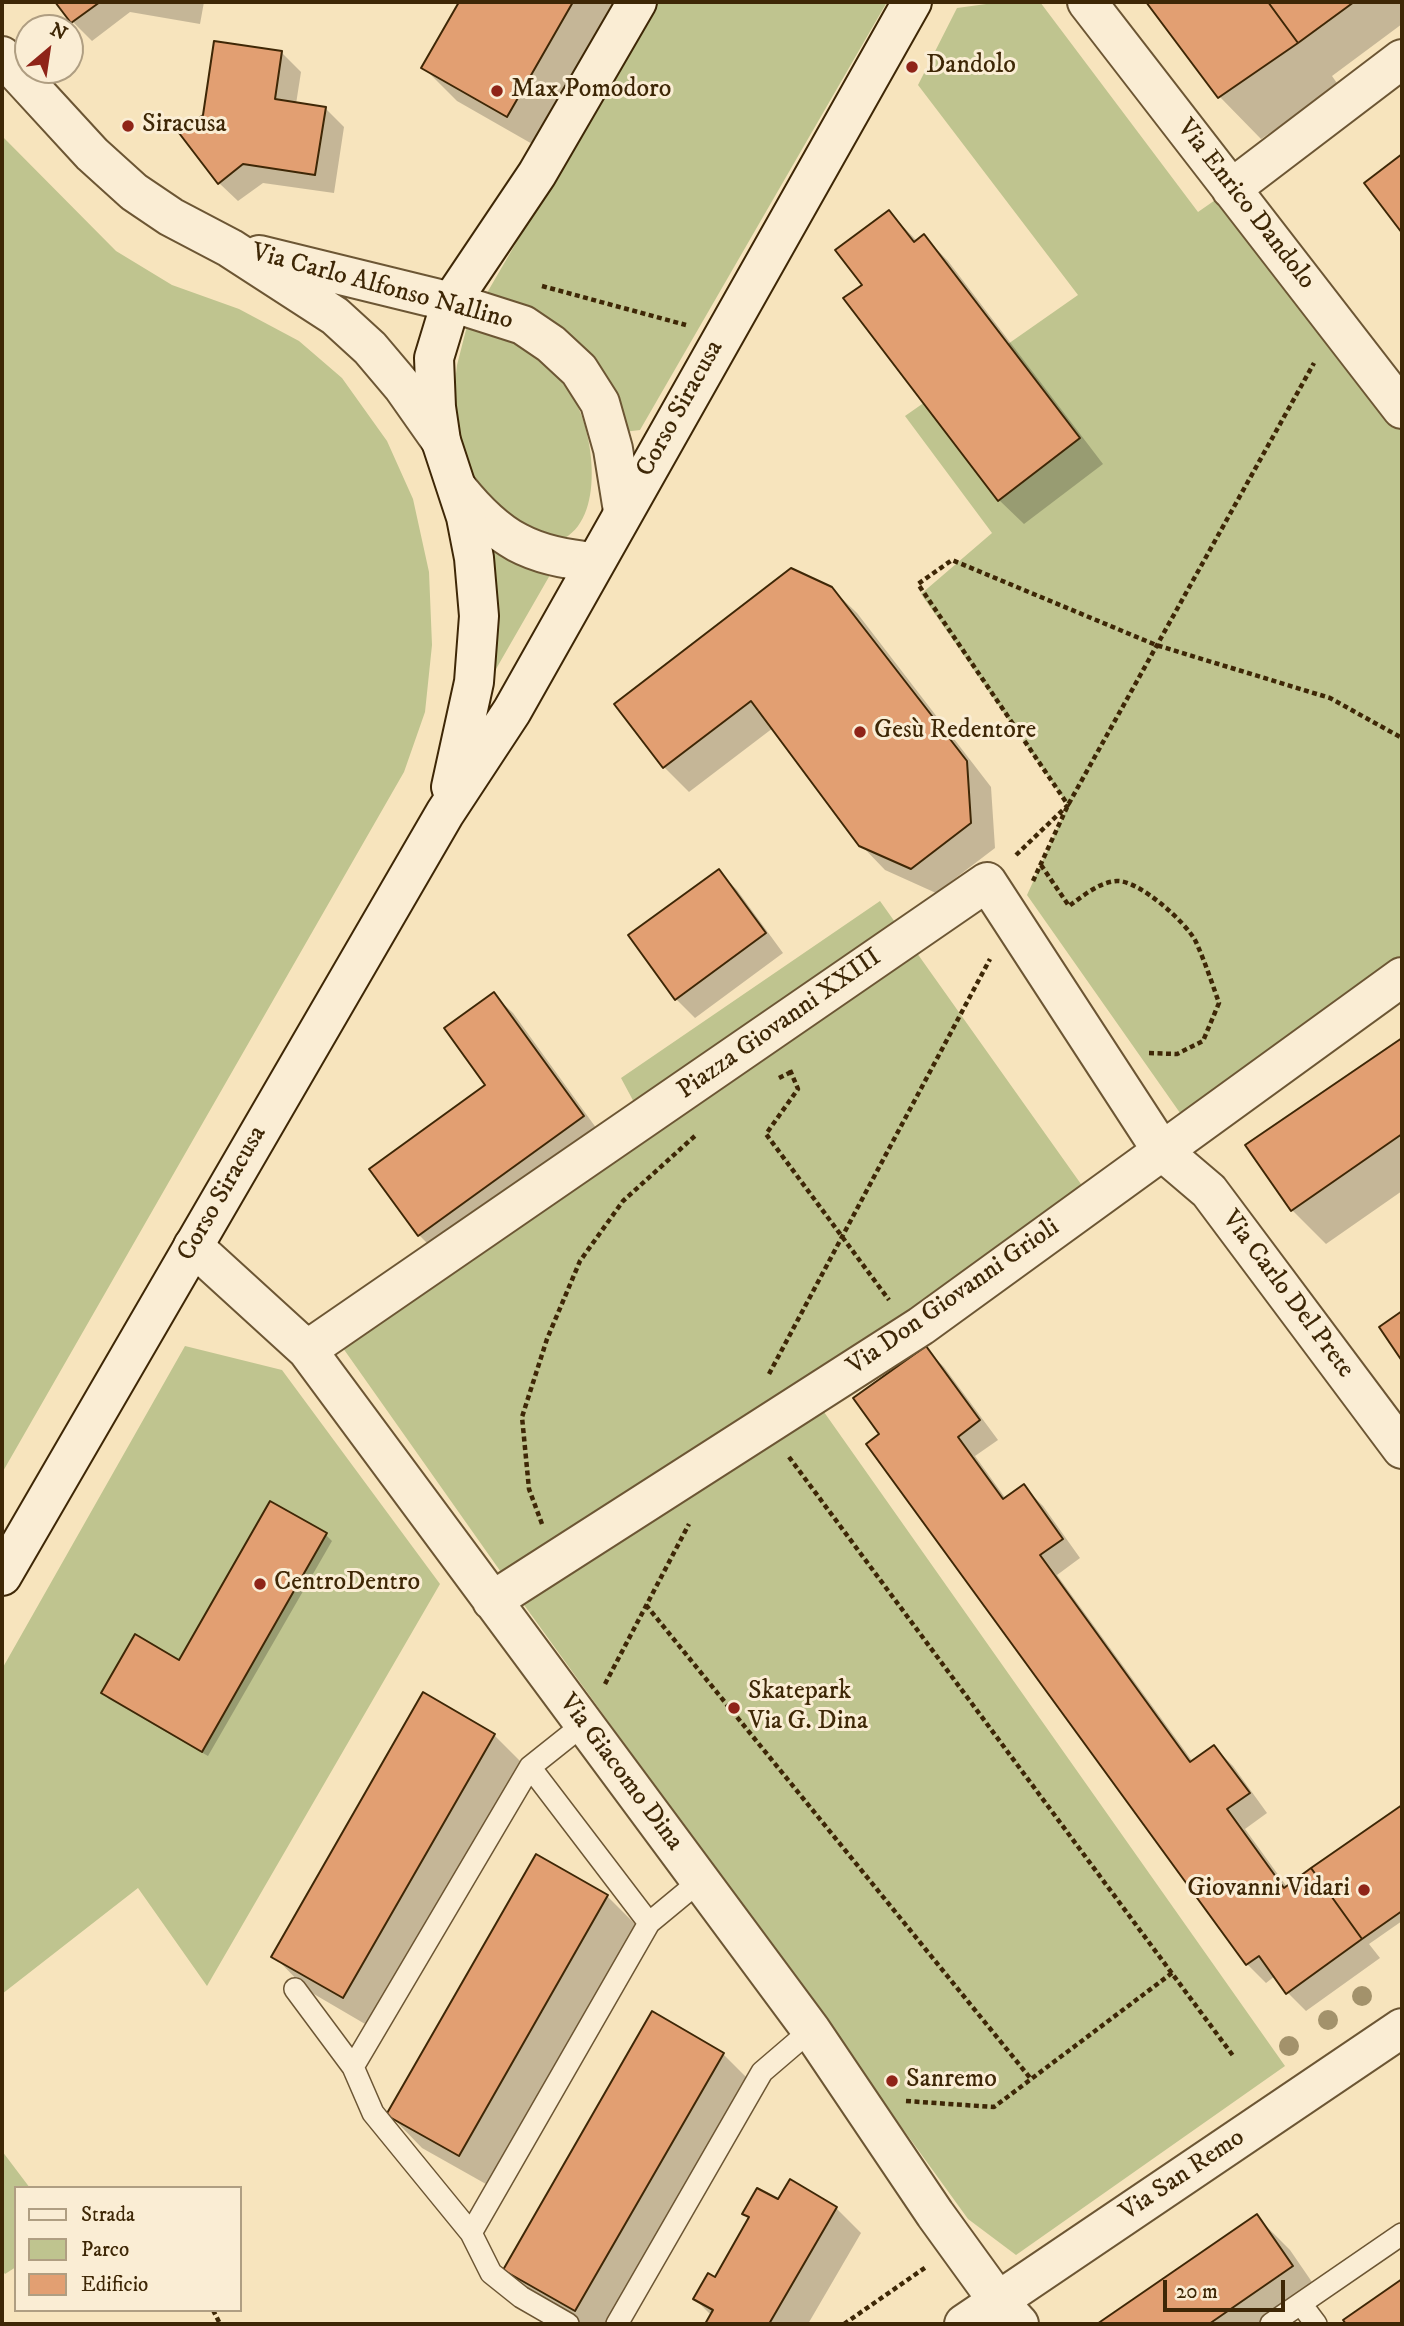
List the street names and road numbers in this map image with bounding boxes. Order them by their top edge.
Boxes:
street label: Via Enrico Dandolo [1169,114,1321,296]
street label: Via Carlo Alfonso Nallino [248,238,516,338]
street label: Corso Siracusa [631,335,731,483]
street label: Piazza Giovanni XXIII [672,943,888,1107]
street label: Corso Siracusa [172,1121,274,1267]
street label: Via Carlo Del Prete [1214,1205,1360,1385]
street label: Via Don Giovanni Grioli [842,1213,1066,1383]
street label: Via Giacomo Dina [551,1689,689,1857]
street label: Via San Remo [1115,2123,1251,2229]

